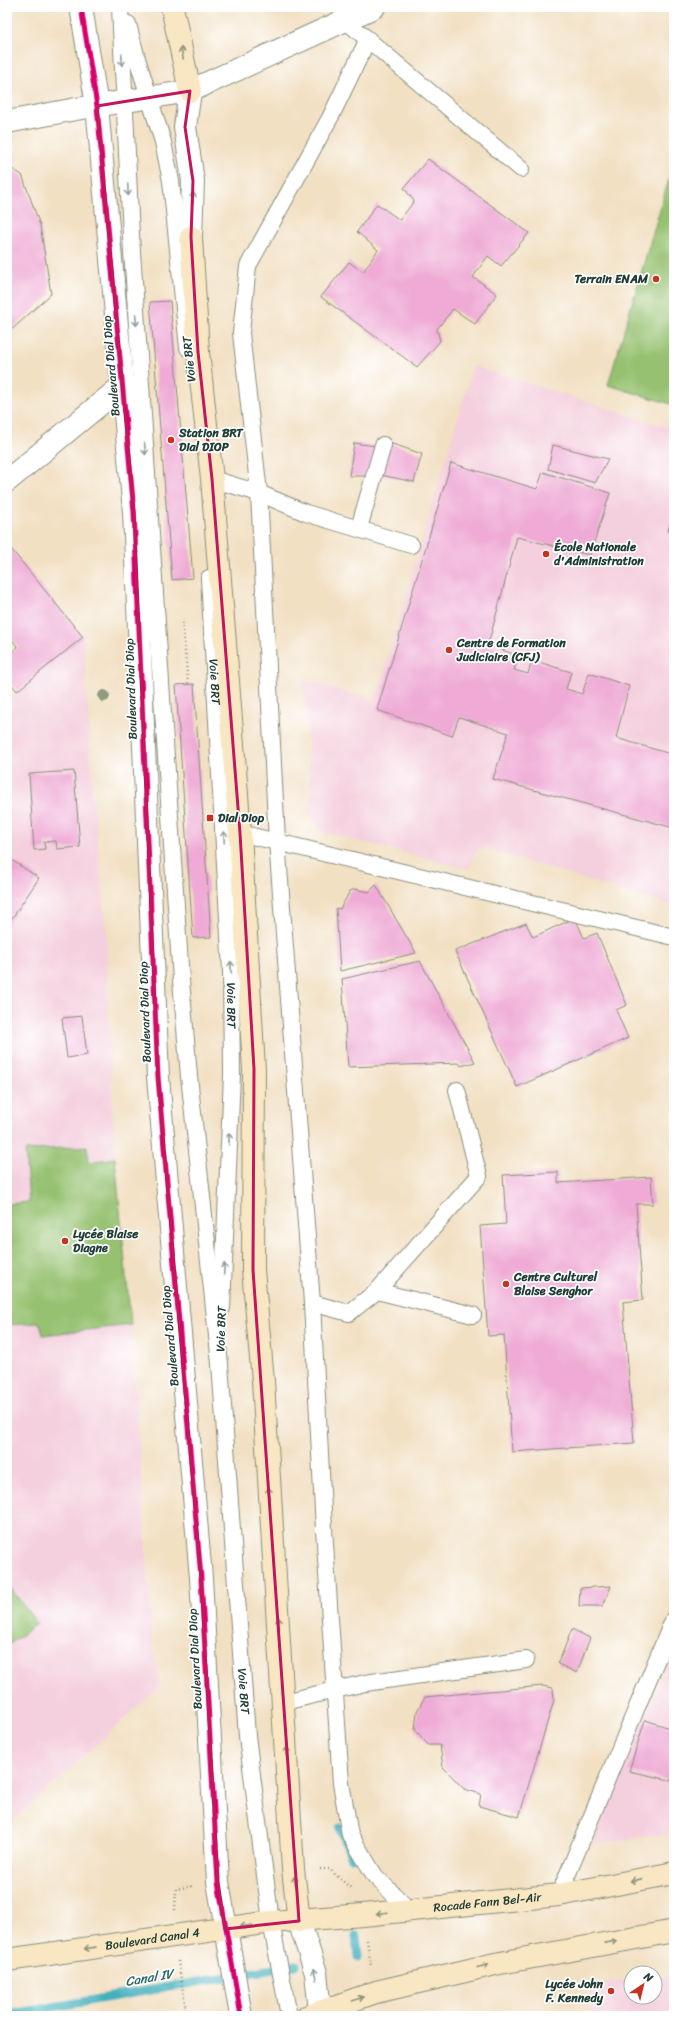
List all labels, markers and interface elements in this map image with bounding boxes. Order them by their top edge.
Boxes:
one-way arrow [177,47,185,60]
one-way arrow [119,53,126,66]
one-way arrow [124,183,132,196]
one-way arrow [189,192,197,205]
place label: Terrain ENAM [574,268,649,290]
marker: Terrain ENAM [651,274,661,284]
one-way arrow [133,313,140,326]
street label: Boulevard Dial Diop [96,314,126,417]
street label: Voie BRT [176,334,202,383]
place label: Station BRT Dial DIOP [178,422,244,458]
marker: Station BRT Dial DIOP [166,435,176,445]
one-way arrow [141,442,148,455]
place label: École Nationale d'Administration [554,536,644,572]
marker: École Nationale d'Administration [541,549,551,559]
place label: Centre de Formation Judiciaire (CFJ) [456,632,566,668]
street label: Boulevard Dial Diop [118,637,144,740]
marker: Centre de Formation Judiciaire (CFJ) [444,645,454,655]
street label: Voie BRT [203,658,227,707]
place label: Dial Diop [218,807,265,829]
marker: Dial Diop [205,813,215,823]
one-way arrow [220,831,227,844]
street label: Boulevard Dial Diop [132,960,158,1063]
one-way arrow [227,961,235,974]
street label: Voie BRT [220,982,243,1030]
one-way arrow [225,1133,233,1146]
place label: Lycée Blaise Diagne [73,1223,139,1259]
marker: Lycée Blaise Diagne [60,1236,70,1246]
one-way arrow [220,1263,227,1276]
place label: Centre Culturel Blaise Senghor [513,1266,598,1302]
marker: Centre Culturel Blaise Senghor [501,1279,511,1289]
street label: Boulevard Dial Diop [155,1284,185,1387]
street label: Voie BRT [209,1304,233,1352]
one-way arrow [266,1487,273,1500]
street label: Boulevard Dial Diop [181,1607,209,1710]
one-way arrow [275,1617,282,1630]
street label: Voie BRT [231,1667,256,1716]
one-way arrow [283,1747,291,1760]
one-way arrow [291,1876,299,1889]
one-way arrow [630,1877,643,1885]
street label: Rocade Fann Bel-Air [432,1886,543,1919]
one-way arrow [376,1909,389,1917]
street label: Boulevard Canal 4 [104,1921,202,1957]
one-way arrow [240,1922,253,1930]
one-way arrow [604,1937,617,1945]
one-way arrow [84,1944,97,1952]
water label: Canal IV [123,1962,177,1993]
one-way arrow [477,1962,490,1970]
north arrow [623,1965,663,2005]
one-way arrow [311,1967,319,1980]
text: N [639,1967,657,1987]
place label: Lycée John F. Kennedy [545,1973,604,2009]
marker: Lycée John F. Kennedy [606,1986,616,1996]
one-way arrow [351,1994,363,2002]

